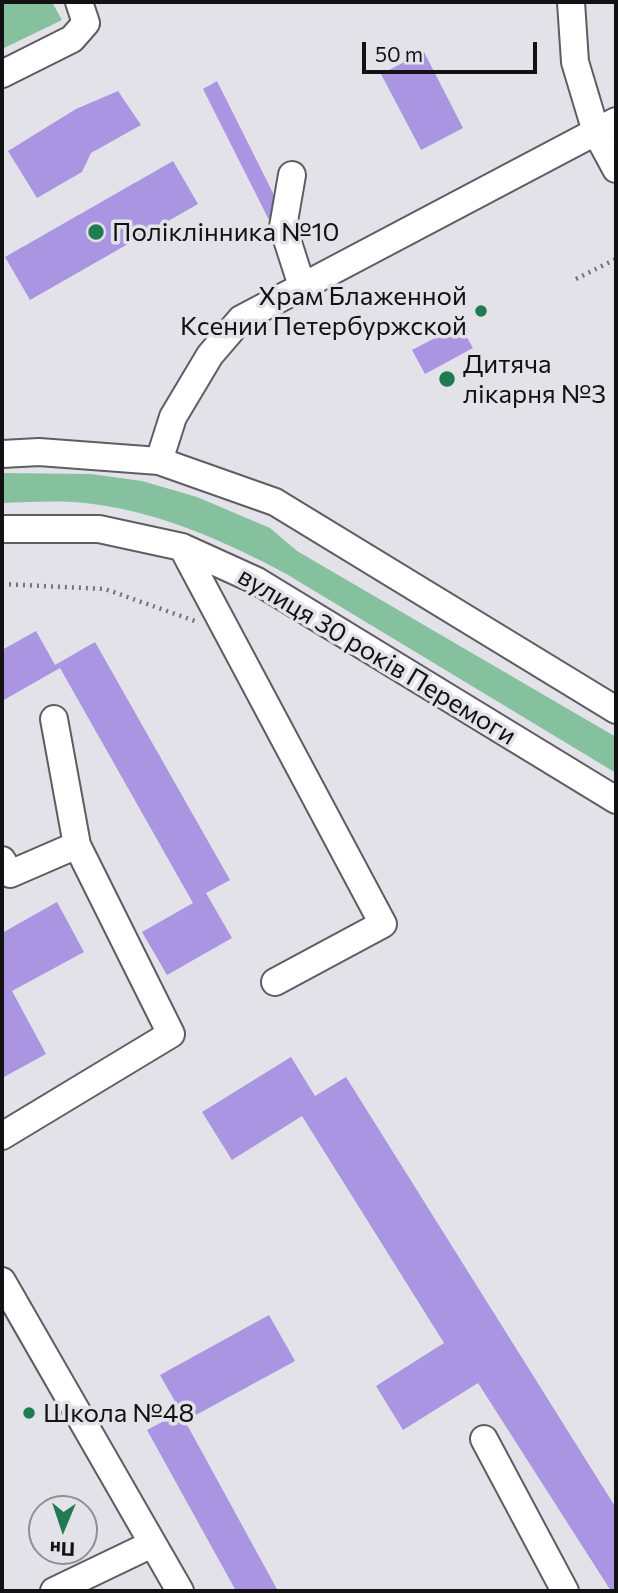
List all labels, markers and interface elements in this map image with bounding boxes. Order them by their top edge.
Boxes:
scale bar [366,28,541,72]
text: 50 m [375,41,423,66]
place label: Поліклінника №10 [112,216,340,248]
marker: Поліклінника №10 [86,222,106,242]
place label: Храм Блаженной Ксении Петербуржской [180,280,467,342]
marker: Храм Блаженной Ксении Петербуржской [473,303,489,319]
place label: Дитяча лікарня №3 [463,348,606,410]
marker: Дитяча лікарня №3 [437,369,457,389]
street label: вулиця 30 років Перемоги [232,560,522,752]
place label: Школа №48 [43,1397,194,1429]
marker: Школа №48 [21,1405,37,1421]
north arrow [28,1495,98,1565]
text: Пн [49,1538,75,1561]

